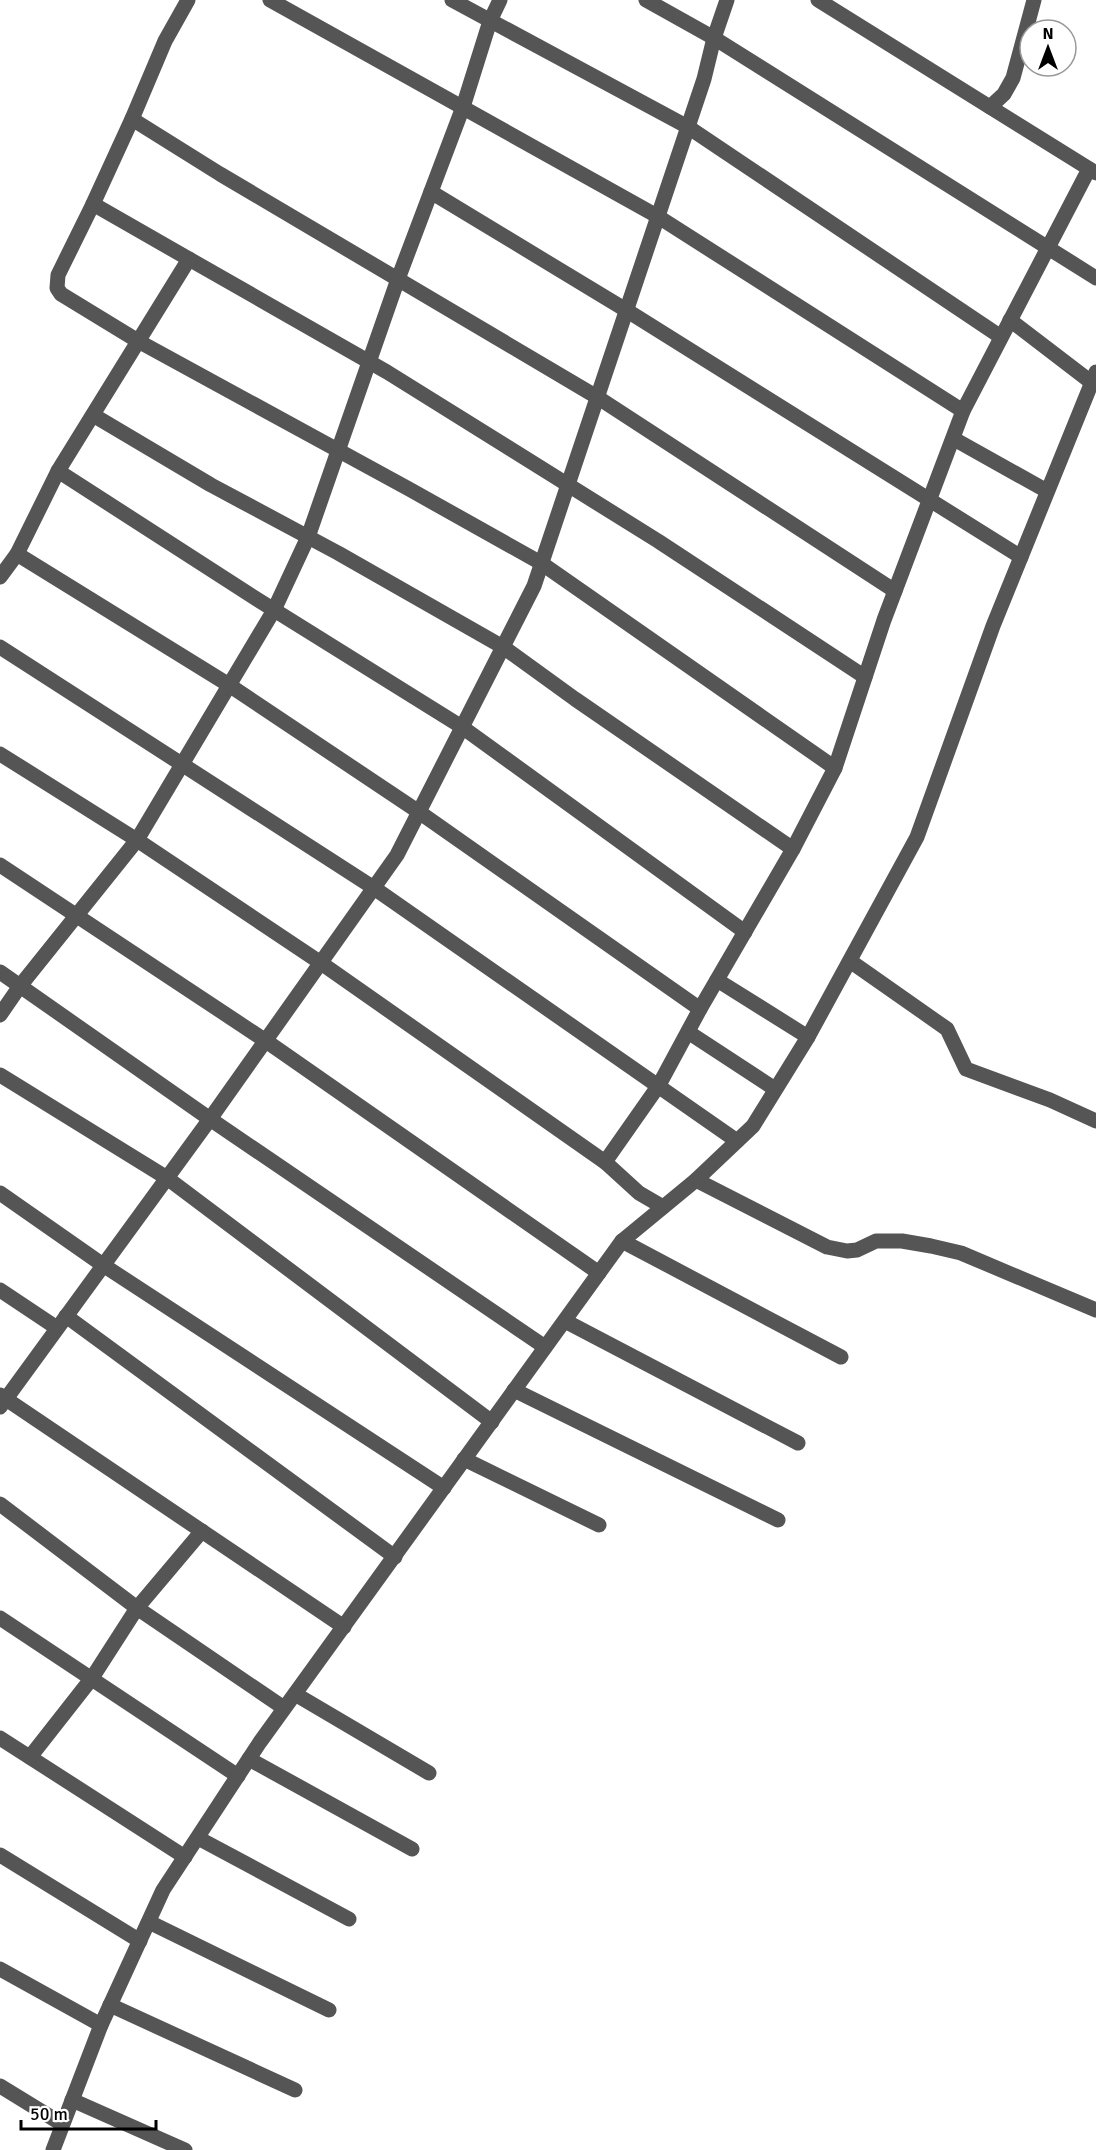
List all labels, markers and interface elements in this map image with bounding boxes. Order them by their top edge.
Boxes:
north arrow [1018,18,1078,78]
text: N [1042,24,1054,44]
scale bar [21,2093,156,2131]
text: 50 m [30,2103,68,2125]

